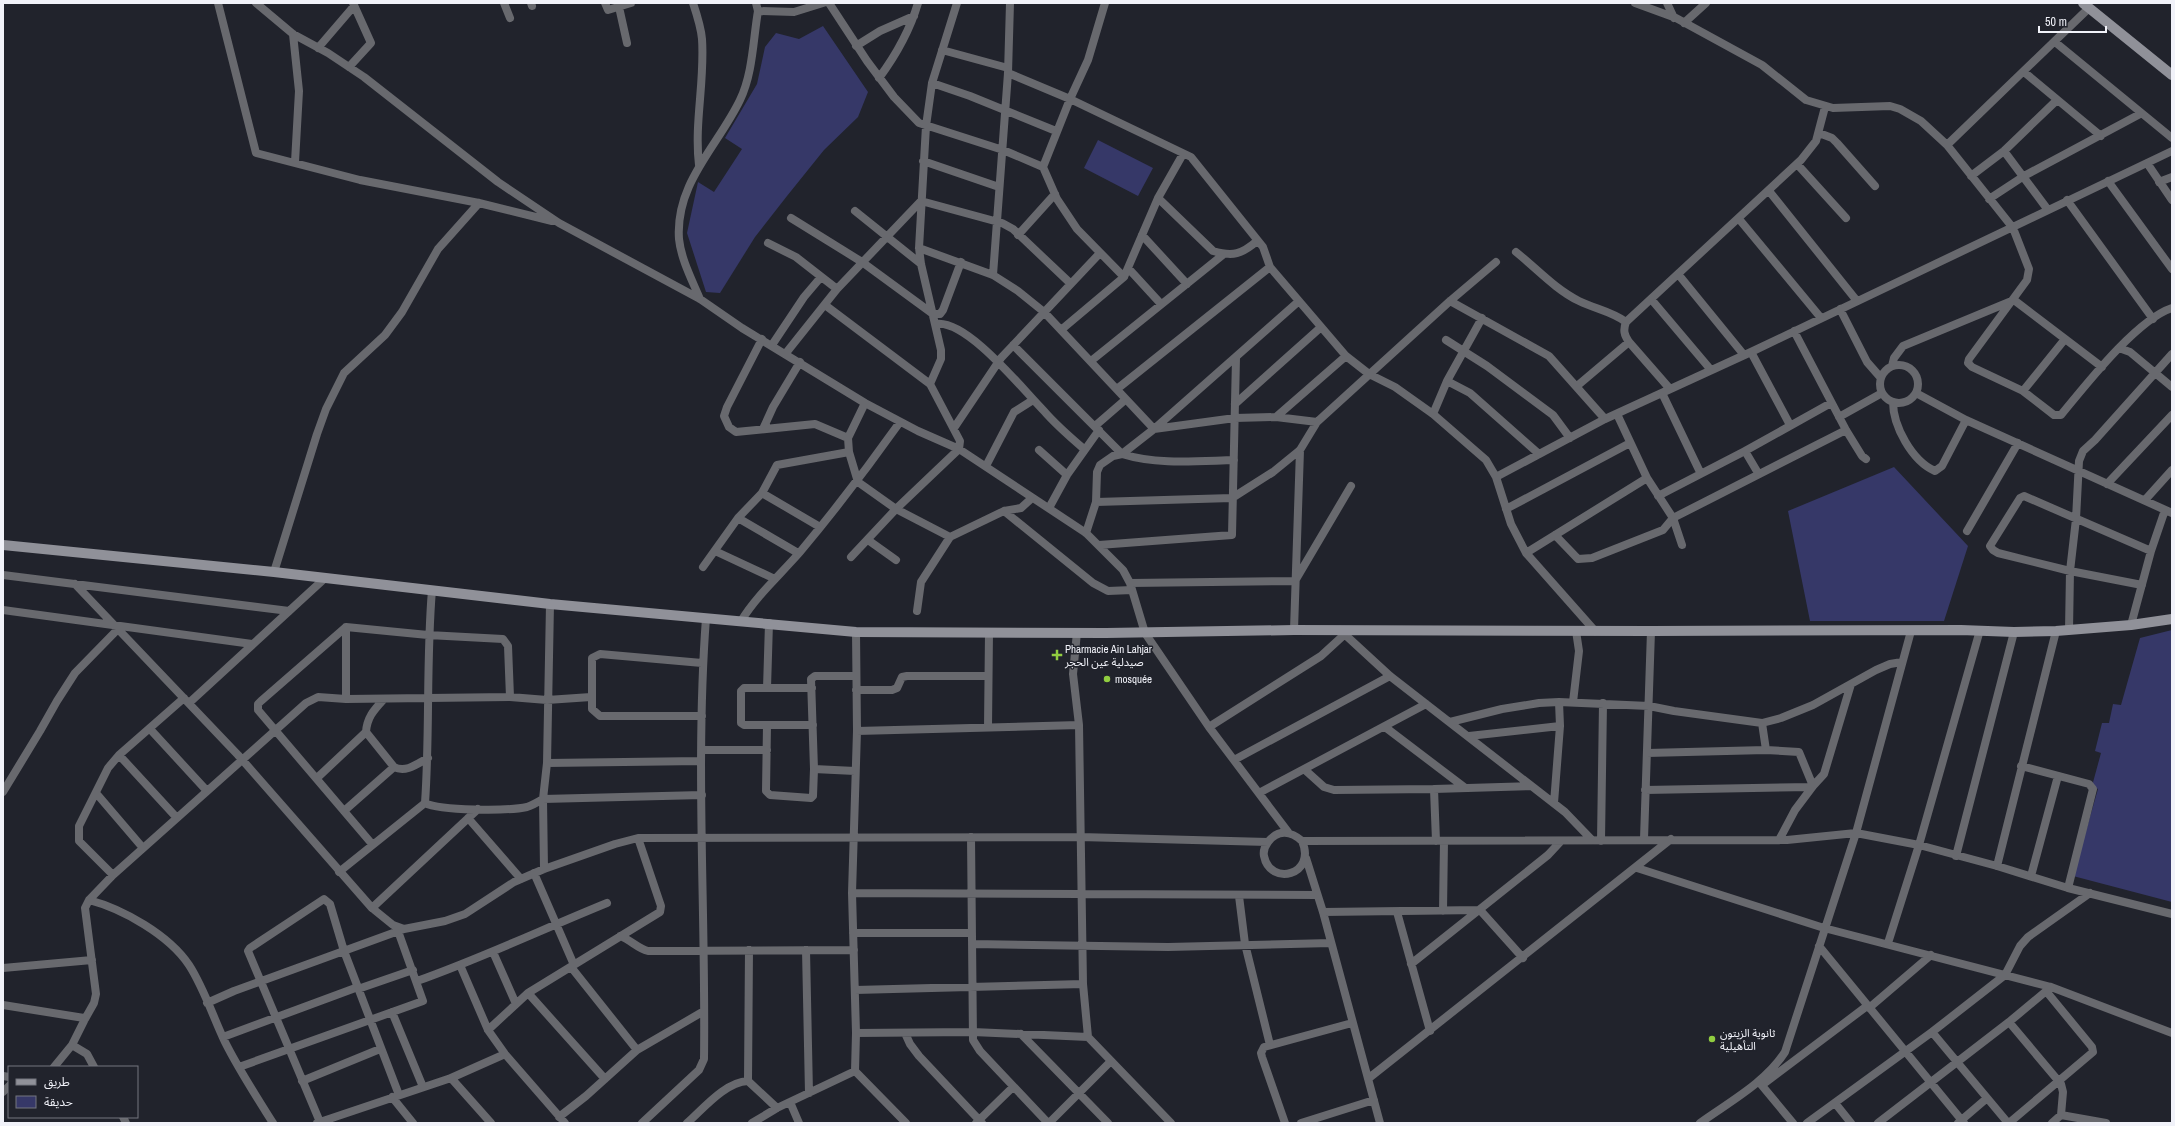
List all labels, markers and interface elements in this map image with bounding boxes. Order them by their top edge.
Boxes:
scale bar [2039,8,2106,34]
text: 50 m [2045,14,2067,30]
place label: Pharmacie Ain Lahjar صيدلية عين الحجر [1064,642,1152,669]
marker: Pharmacie Ain Lahjar صيدلية عين الحجر [1052,650,1062,660]
place label: mosquée [1115,672,1152,686]
marker: mosquée [1102,674,1112,684]
place label: ثانوية الزيتون التأهيلية [1720,1026,1775,1053]
marker: ثانوية الزيتون التأهيلية [1707,1034,1717,1044]
legend [8,1066,138,1118]
text: طريق [44,1074,70,1090]
text: حديقة [44,1094,73,1110]

